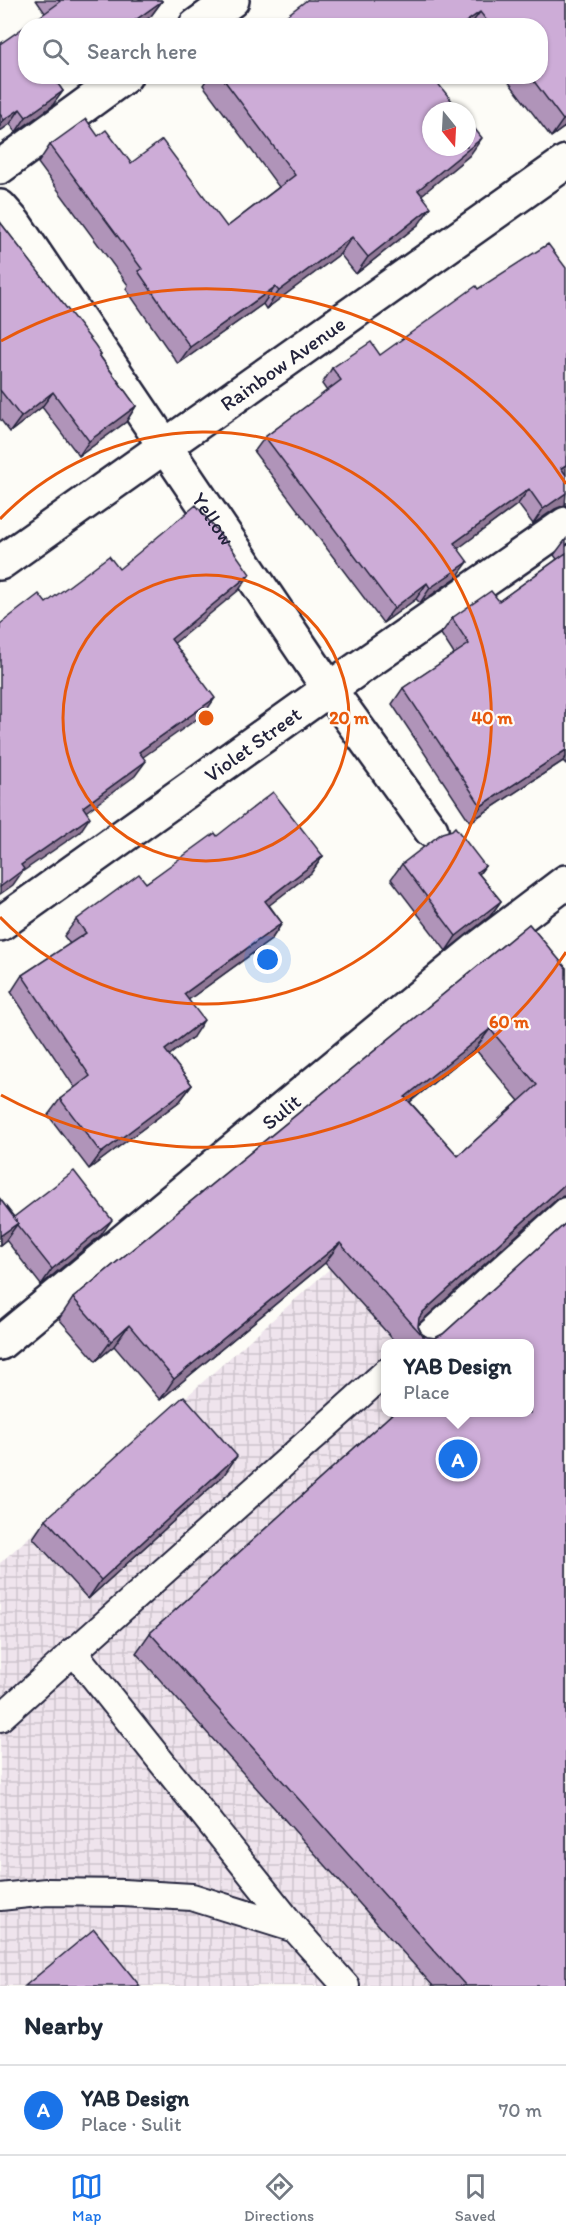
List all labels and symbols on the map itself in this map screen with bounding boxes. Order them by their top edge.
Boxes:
north arrow [422,102,476,156]
street label: Rainbow Avenue [215,310,350,416]
street label: Yellow [187,487,241,550]
street label: Violet Street [199,701,306,787]
text: 20 m [329,707,370,729]
text: 40 m [471,707,513,729]
centre of rings [196,708,216,728]
your location [253,945,282,974]
text: 60 m [489,1011,530,1033]
street label: Sulit [256,1088,305,1135]
pin: A [438,1436,478,1482]

